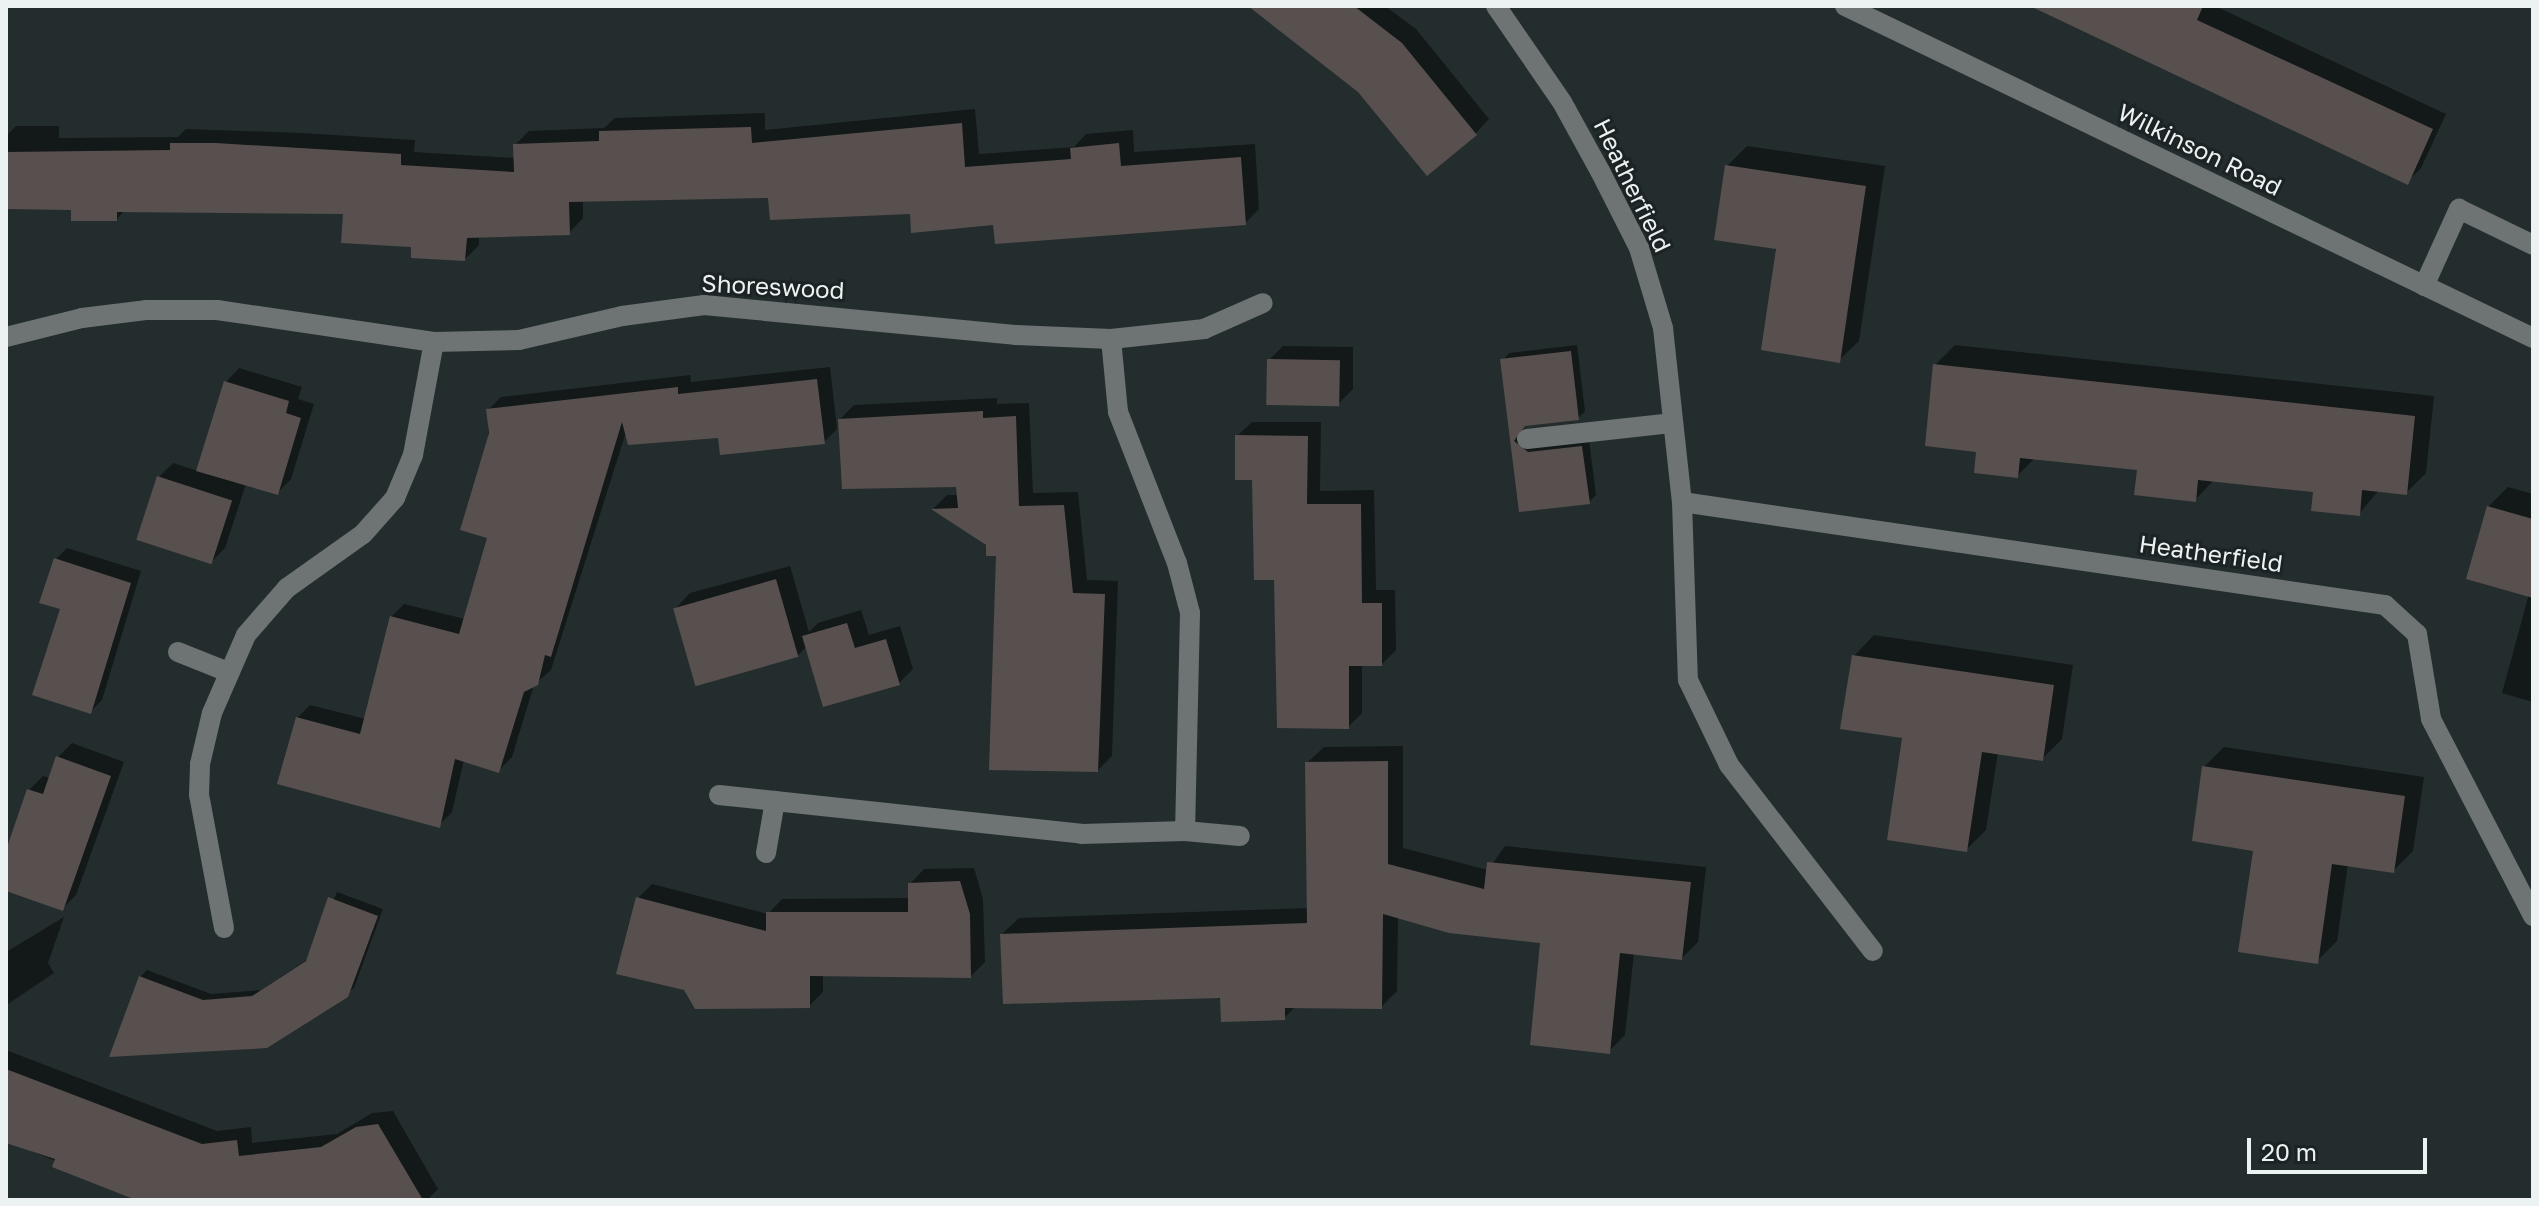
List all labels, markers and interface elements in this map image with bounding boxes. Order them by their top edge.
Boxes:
street label: Wilkinson Road [2113,97,2287,201]
street label: Heatherfield [1588,114,1678,256]
street label: Shoreswood [701,268,845,304]
street label: Heatherfield [2137,529,2285,577]
scale bar [2251,1122,2431,1172]
text: 20 m [2261,1137,2317,1166]

